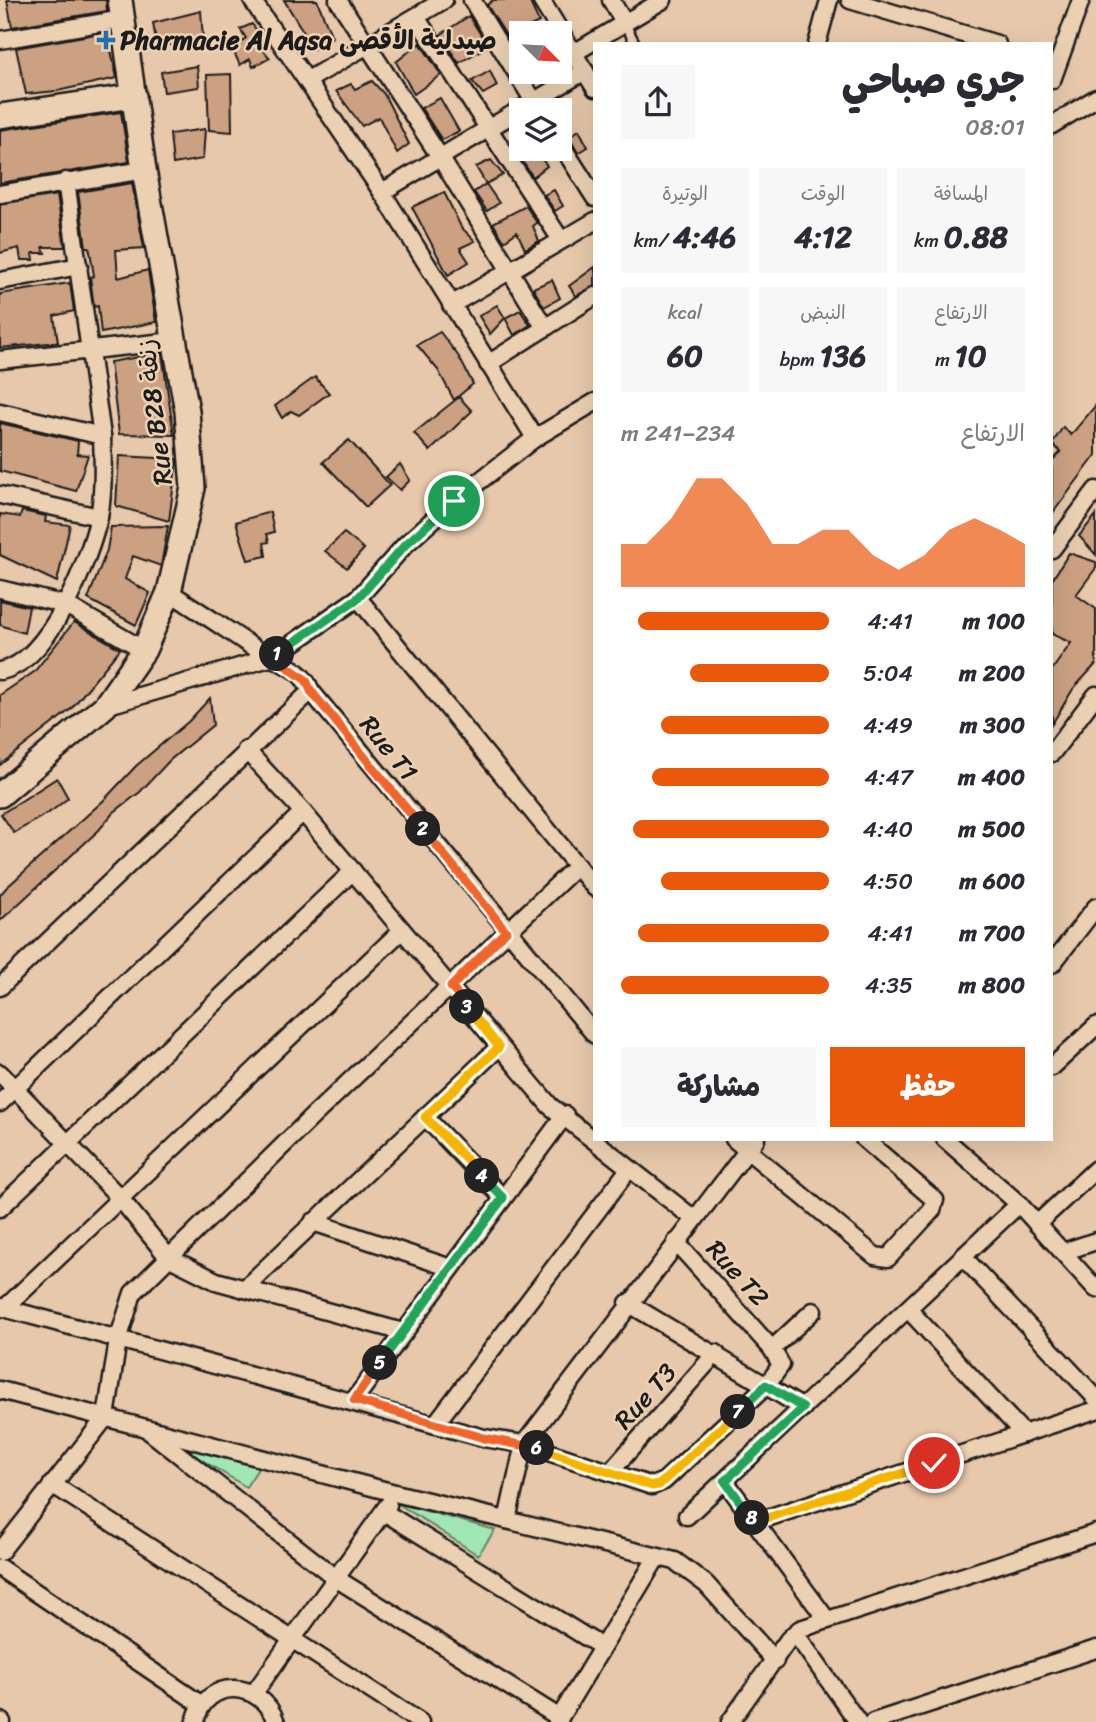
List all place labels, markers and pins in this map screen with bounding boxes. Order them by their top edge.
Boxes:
place label: Pharmacie Al Aqsa صيدلية الأقصى [120,17,497,63]
marker: Pharmacie Al Aqsa صيدلية الأقصى [98,32,114,48]
pin [424,471,484,531]
pin: 1 [260,636,294,672]
pin: 2 [406,812,440,846]
pin: 3 [449,990,484,1024]
pin: 4 [464,1158,500,1194]
pin: 5 [362,1346,398,1380]
pin: 7 [720,1394,756,1430]
pin: 6 [520,1430,554,1466]
pin [904,1433,964,1493]
pin: 8 [734,1500,770,1536]

